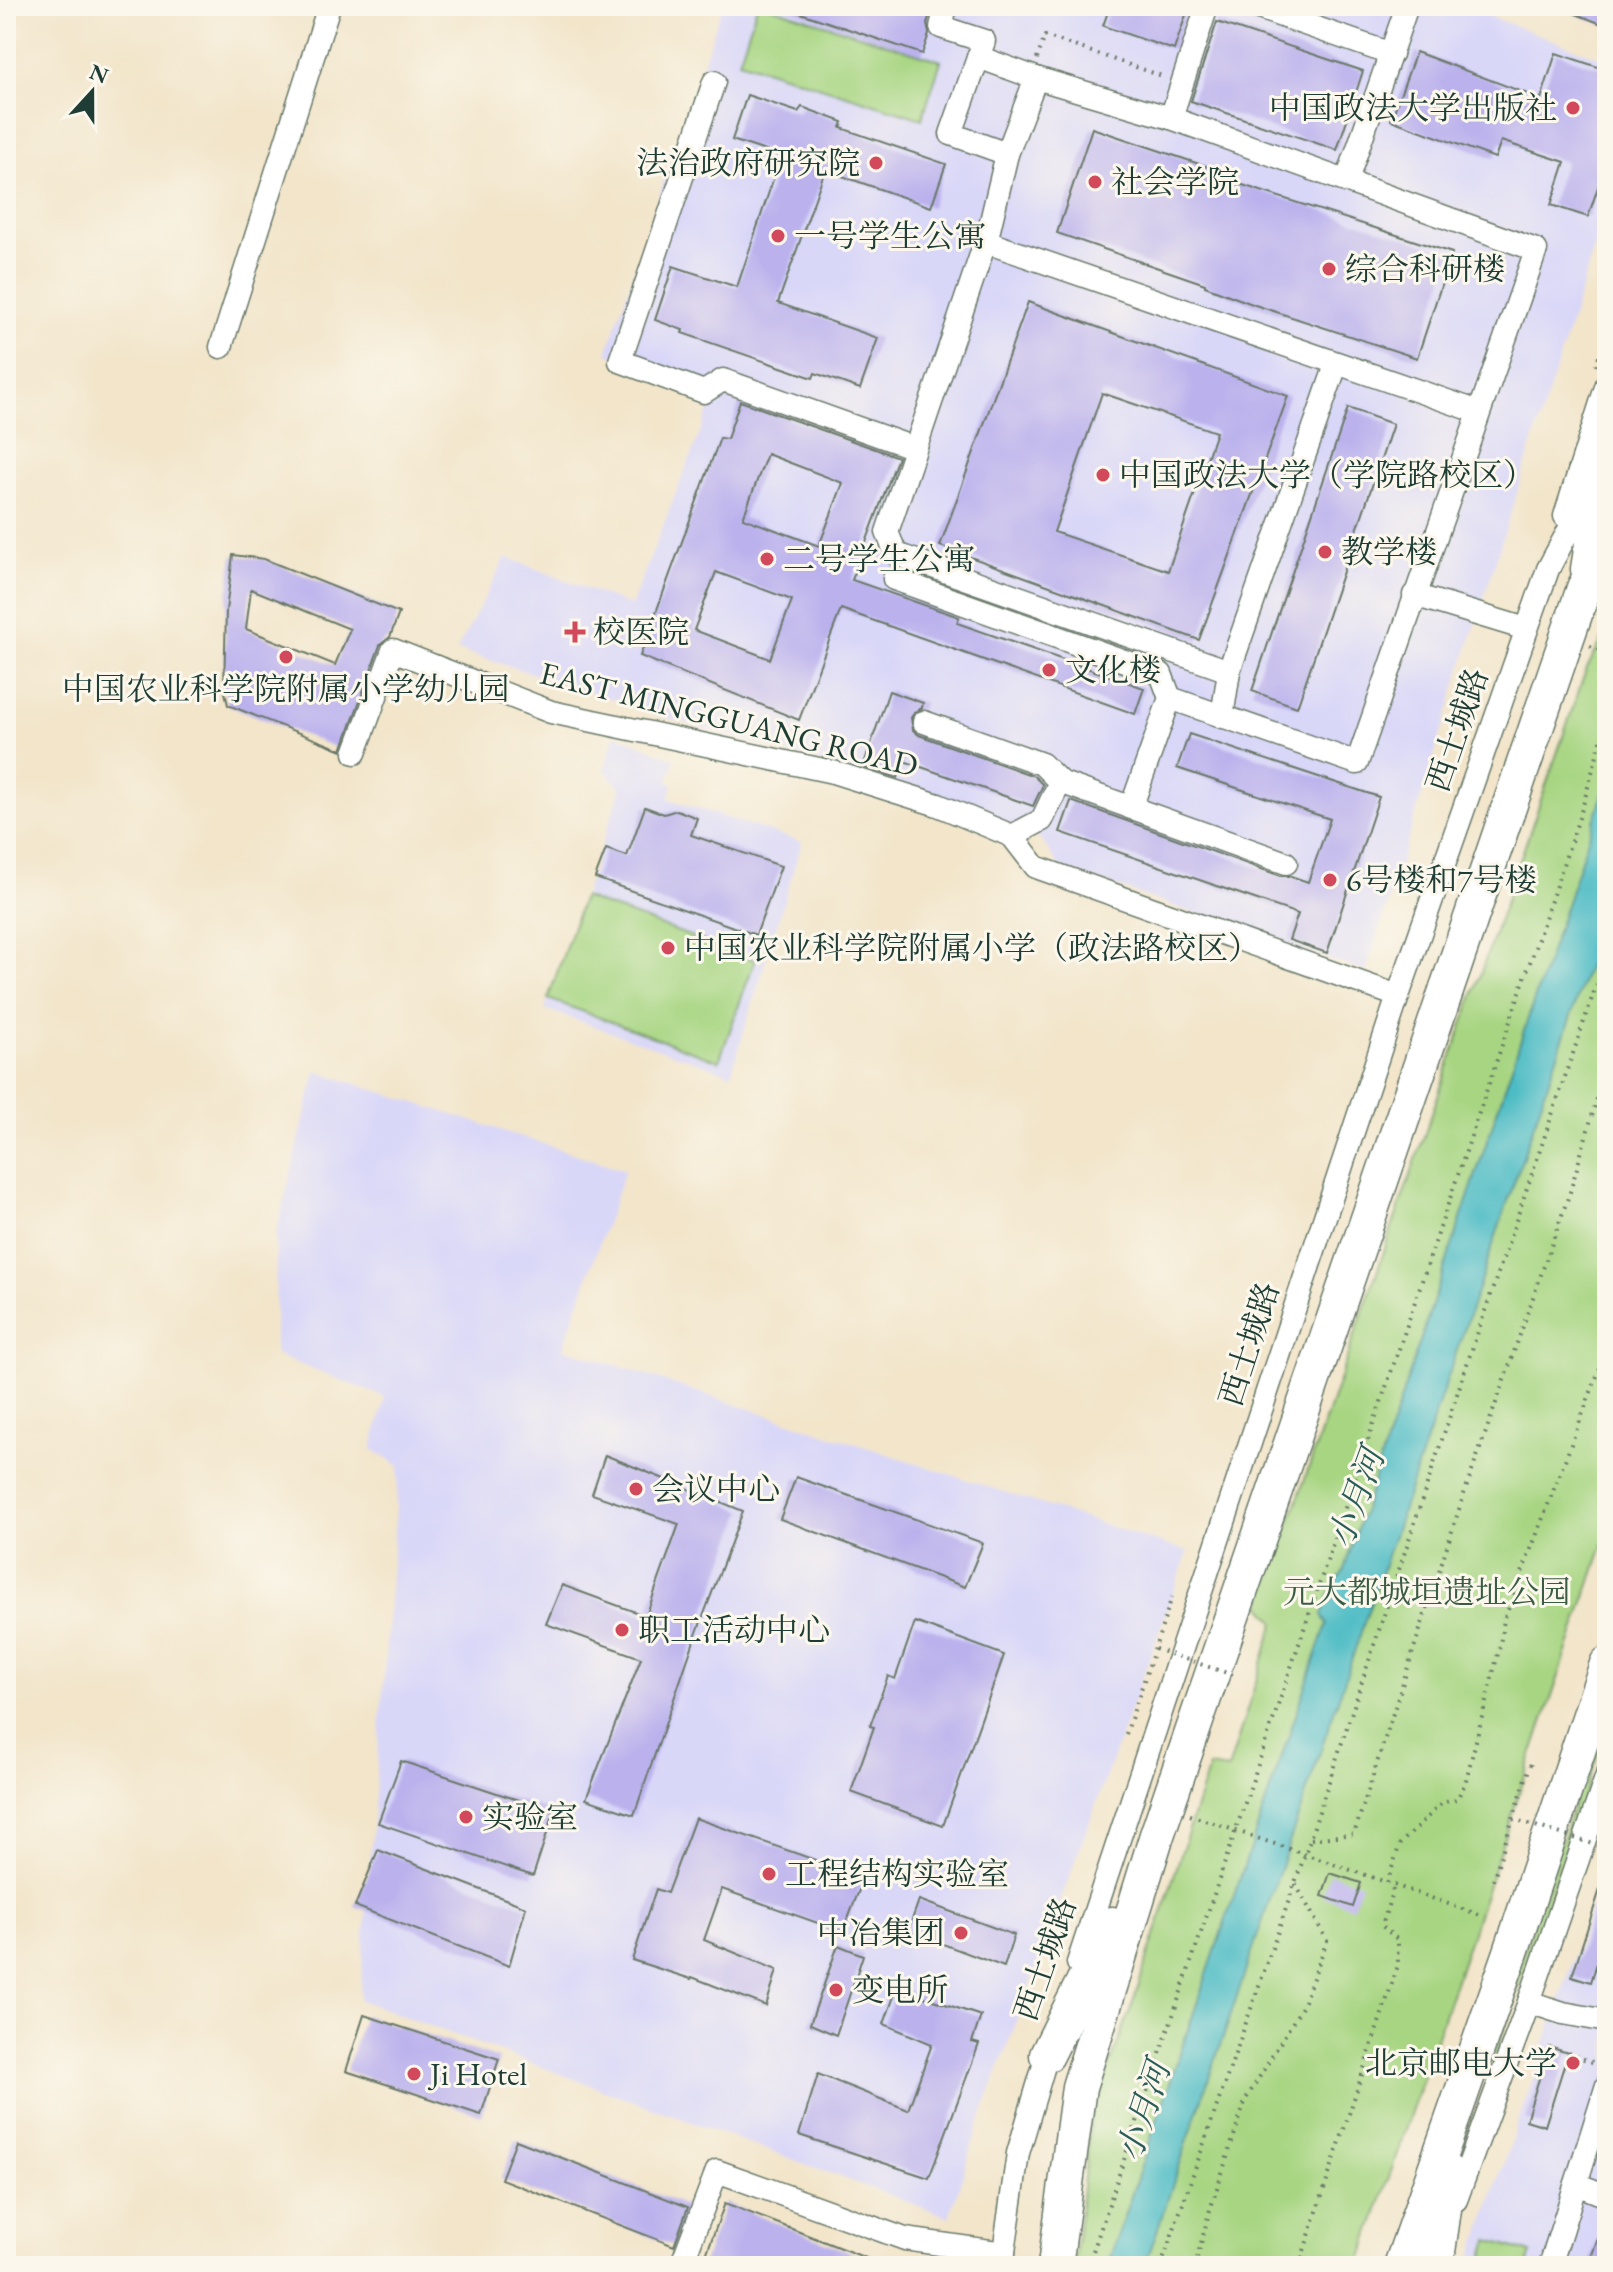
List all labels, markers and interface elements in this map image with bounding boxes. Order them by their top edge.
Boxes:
north arrow [52,52,132,132]
text: N [85,57,113,91]
place label: 中国政法大学出版社 [1269,87,1557,129]
marker: 中国政法大学出版社 [1564,99,1582,117]
place label: 法治政府研究院 [636,142,860,184]
marker: 法治政府研究院 [867,154,885,172]
place label: 社会学院 [1111,161,1239,203]
marker: 社会学院 [1086,173,1104,191]
place label: 一号学生公寓 [794,215,986,257]
marker: 一号学生公寓 [769,227,787,245]
place label: 综合科研楼 [1345,248,1505,290]
marker: 综合科研楼 [1320,260,1338,278]
place label: 中国政法大学（学院路校区） [1119,454,1535,496]
marker: 中国政法大学（学院路校区） [1094,466,1112,484]
place label: 教学楼 [1341,531,1437,573]
place label: 二号学生公寓 [783,538,975,580]
marker: 教学楼 [1316,543,1334,561]
marker: 二号学生公寓 [758,550,776,568]
place label: 校医院 [593,611,689,653]
marker: 校医院 [564,621,586,643]
marker: 中国农业科学院附属小学幼儿园 [277,648,295,666]
place label: 文化楼 [1065,649,1161,691]
street label: EAST MINGGUANG ROAD [536,652,922,786]
marker: 文化楼 [1040,661,1058,679]
street label: 西土城路 [1416,663,1498,797]
place label: 中国农业科学院附属小学幼儿园 [62,668,510,710]
place label: 6号楼和7号楼 [1346,859,1537,901]
marker: 6号楼和7号楼 [1321,871,1339,889]
place label: 中国农业科学院附属小学（政法路校区） [684,927,1260,969]
marker: 中国农业科学院附属小学（政法路校区） [659,939,677,957]
street label: 西土城路 [1209,1277,1289,1411]
water label: 小月河 [1318,1437,1396,1553]
place label: 会议中心 [652,1468,780,1510]
marker: 会议中心 [627,1480,645,1498]
park label: 元大都城垣遗址公园 [1283,1571,1571,1613]
place label: 职工活动中心 [638,1609,830,1651]
marker: 职工活动中心 [613,1621,631,1639]
place label: 实验室 [482,1796,578,1838]
marker: 实验室 [457,1808,475,1826]
place label: 工程结构实验室 [785,1853,1009,1895]
marker: 工程结构实验室 [760,1865,778,1883]
street label: 西土城路 [1004,1892,1086,2026]
place label: 中冶集团 [817,1912,945,1954]
marker: 中冶集团 [952,1924,970,1942]
place label: 变电所 [852,1969,948,2011]
marker: 变电所 [827,1981,845,1999]
place label: 北京邮电大学 [1365,2042,1557,2084]
water label: 小月河 [1106,2050,1182,2166]
place label: Ji Hotel [427,2053,527,2095]
marker: 北京邮电大学 [1564,2054,1582,2072]
marker: Ji Hotel [405,2065,423,2083]

